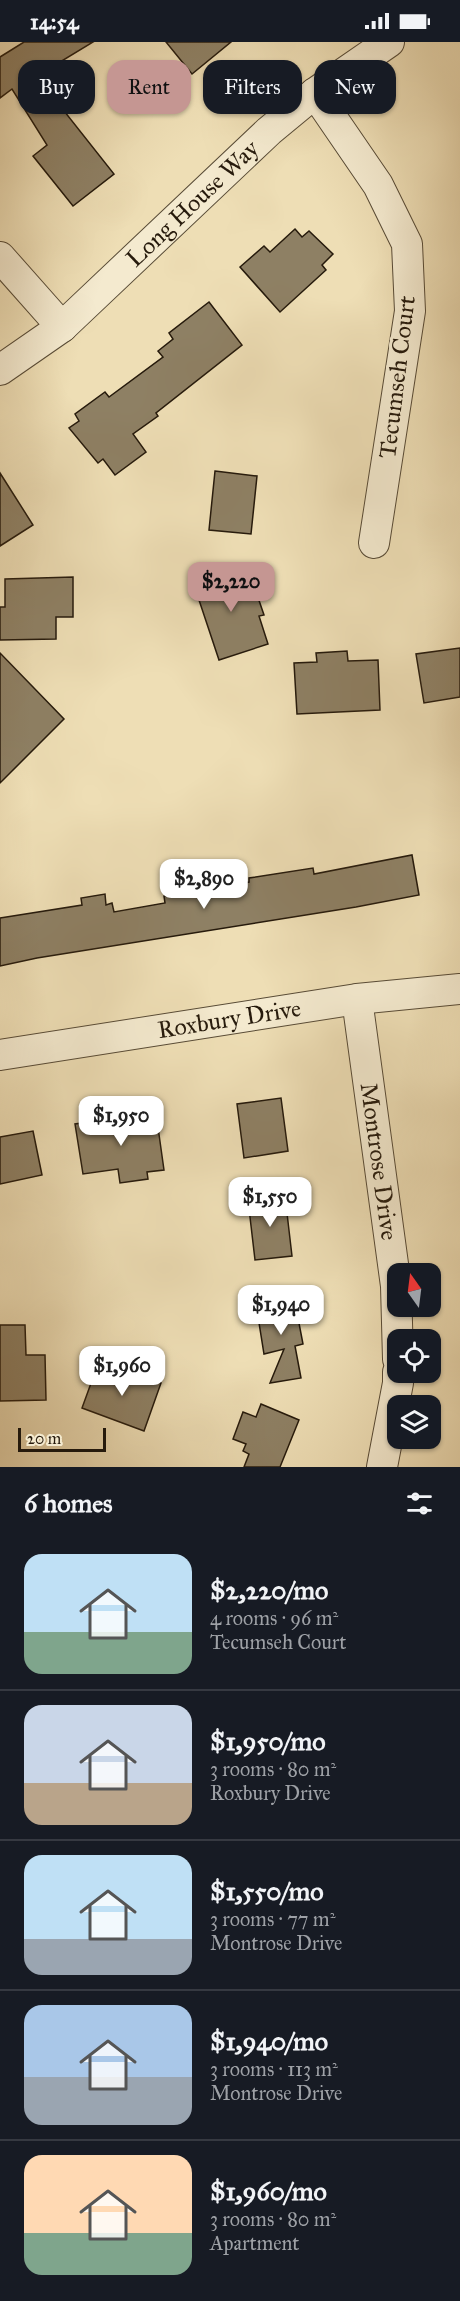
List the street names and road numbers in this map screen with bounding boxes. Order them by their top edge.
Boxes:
street label: Long House Way [120,133,266,273]
street label: Tecumseh Court [372,293,422,460]
street label: Roxbury Drive [155,993,303,1045]
street label: Montrose Drive [354,1081,405,1242]

